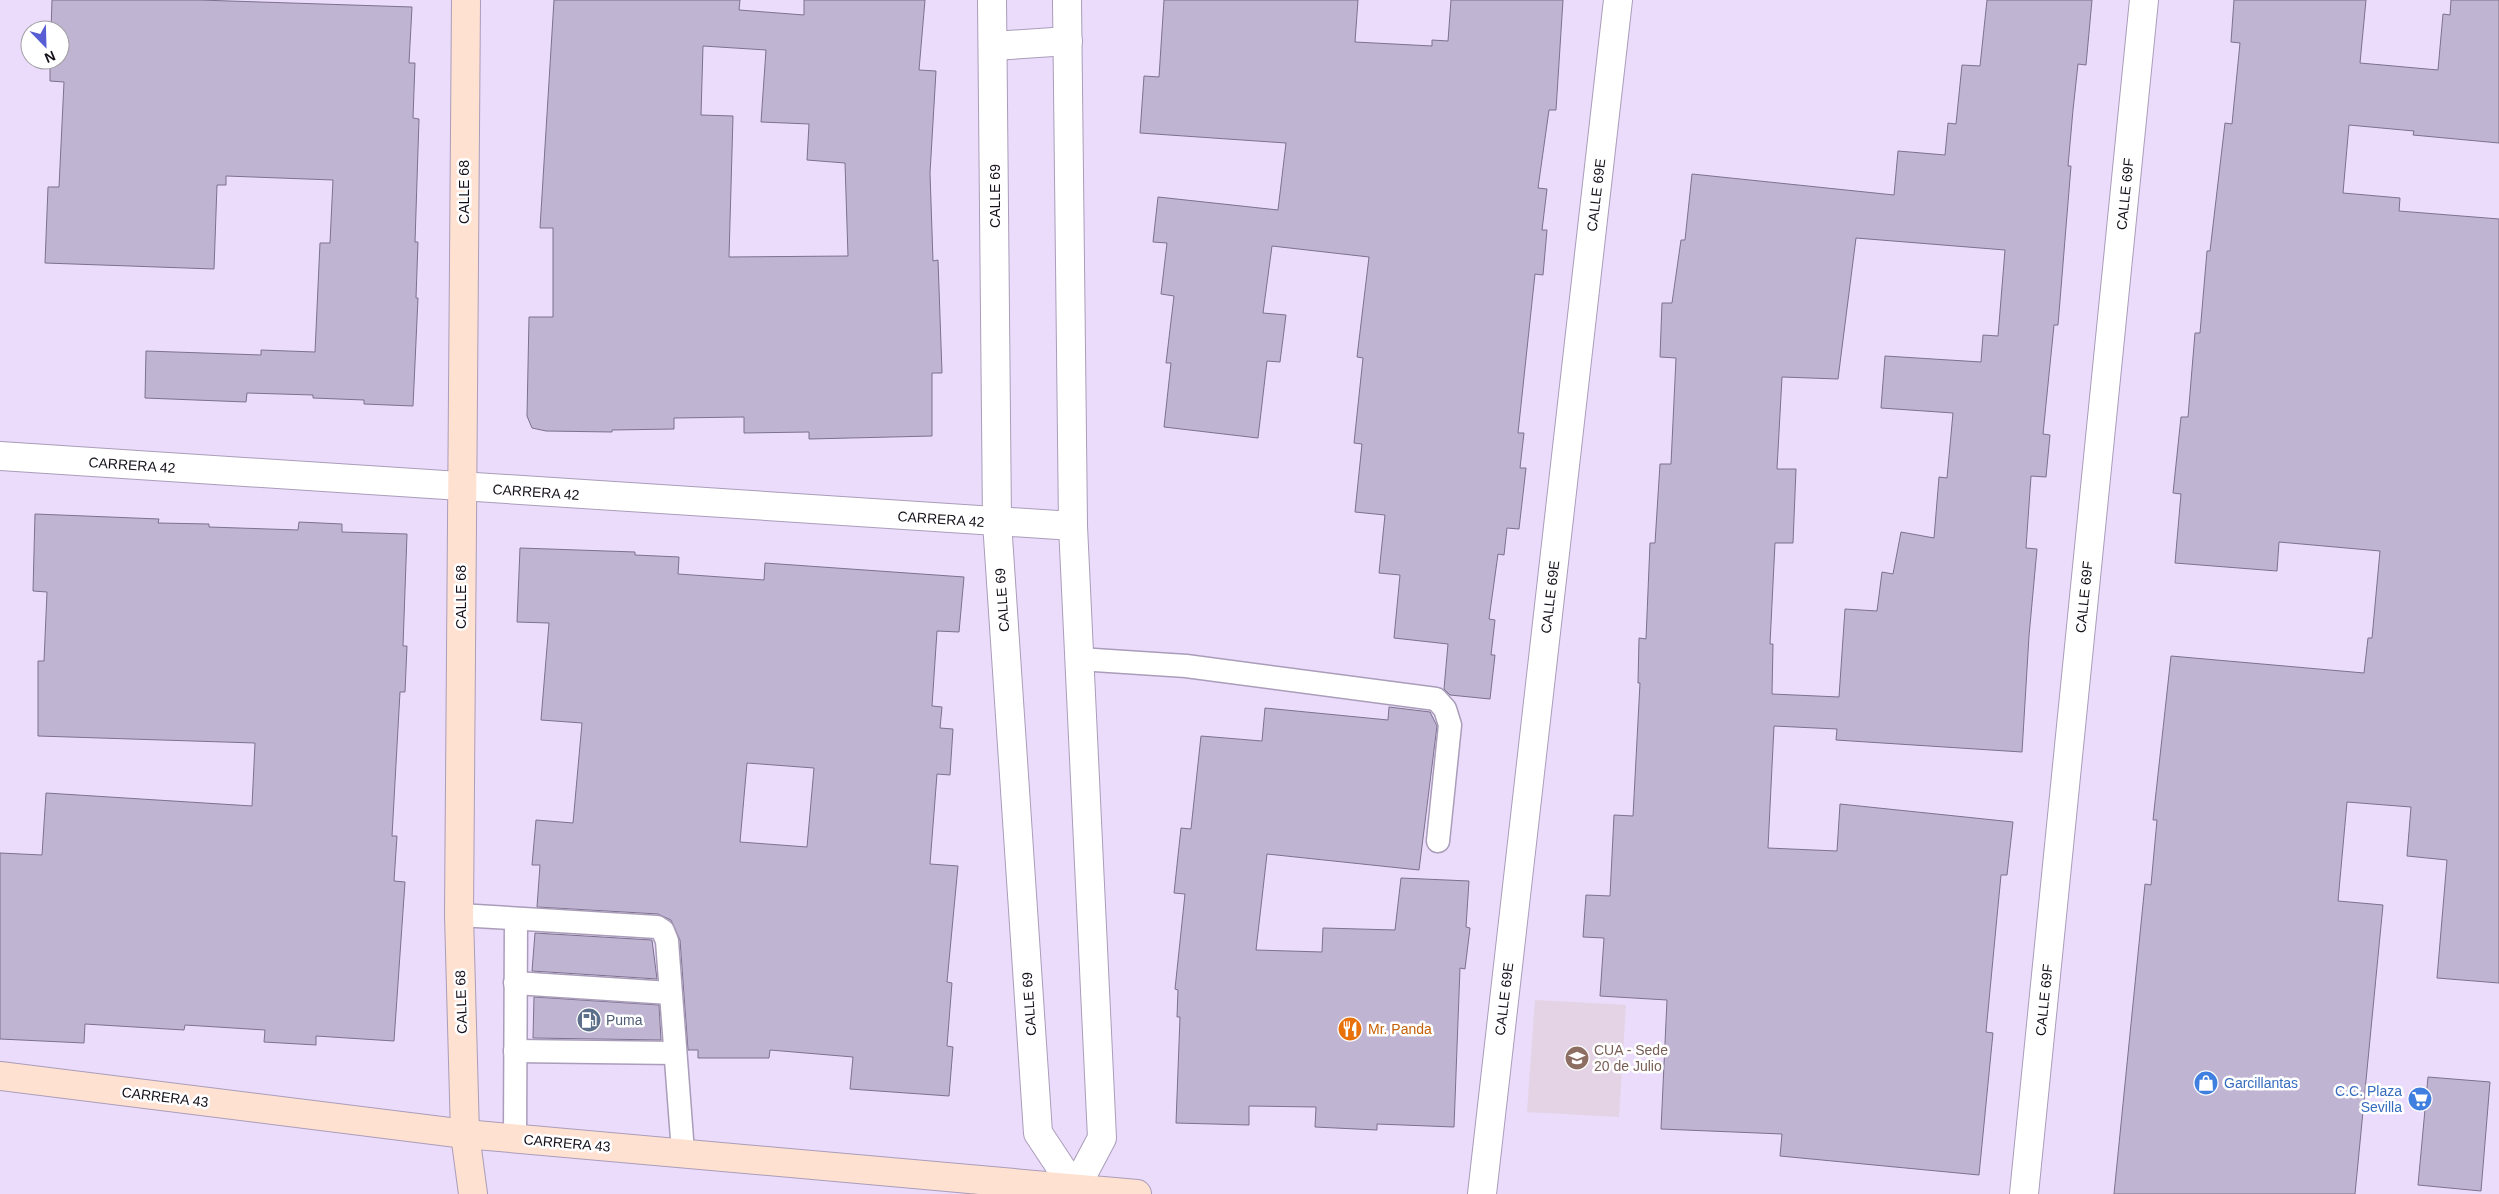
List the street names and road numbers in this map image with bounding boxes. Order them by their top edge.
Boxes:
street label: CALLE 69F [2113,157,2137,231]
street label: CALLE 69E [1584,158,1608,232]
street label: CALLE 68 [456,160,472,224]
street label: CALLE 69 [987,164,1003,228]
street label: CARRERA 42 [88,454,176,476]
street label: CARRERA 42 [492,481,580,503]
street label: CARRERA 42 [897,508,985,530]
street label: CALLE 69E [1538,560,1562,634]
street label: CALLE 69F [2072,560,2096,634]
street label: CALLE 68 [453,565,469,629]
street label: CALLE 69 [992,567,1012,632]
street label: CALLE 69E [1492,962,1516,1036]
street label: CALLE 69F [2032,963,2056,1037]
street label: CALLE 68 [452,970,470,1034]
street label: CALLE 69 [1019,971,1039,1036]
street label: CARRERA 43 [121,1084,209,1110]
street label: CARRERA 43 [523,1131,611,1155]

